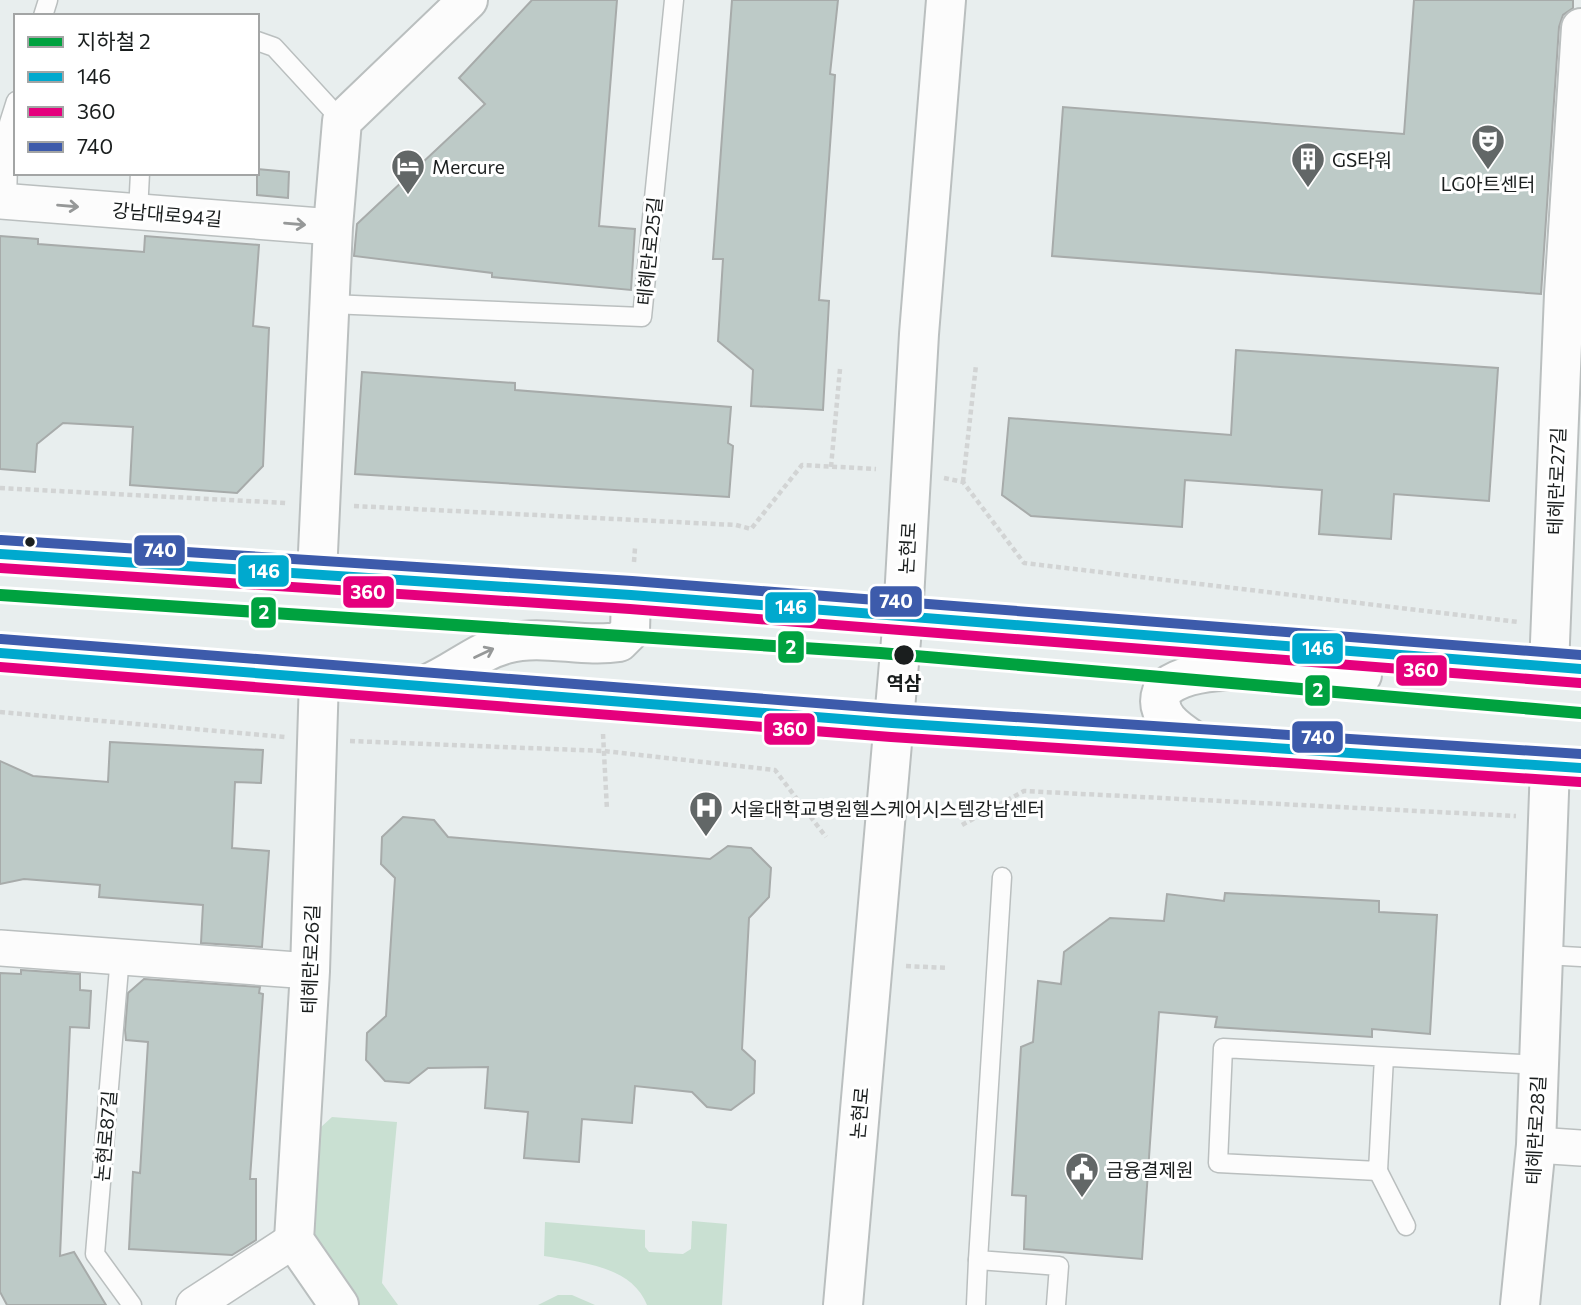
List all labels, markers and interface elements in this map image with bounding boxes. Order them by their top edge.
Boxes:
legend [14,14,259,175]
text: 지하철 2 [77,28,151,53]
text: 146 [77,63,111,88]
text: 360 [77,98,115,123]
theatre icon: LG아트센터 [1469,122,1507,171]
text: 740 [77,133,113,158]
building icon: GS타워 [1289,140,1327,189]
hotel icon: Mercure [389,147,427,196]
place label: GS타워 [1332,148,1392,171]
place label: Mercure [432,155,505,178]
place label: LG아트센터 [1441,172,1535,195]
street label: 테헤란로25길 [632,196,666,306]
street label: 강남대로94길 [111,198,223,230]
one-way arrow [56,200,79,213]
one-way arrow [283,218,306,231]
street label: 테헤란로27길 [1543,427,1569,535]
street label: 논현로 [894,521,920,575]
line badge: 740 [133,534,186,567]
unlabelled marker [23,535,37,549]
text: 740 [143,538,177,561]
line badge: 146 [237,554,290,588]
text: 146 [248,559,280,582]
line badge: 360 [342,575,395,609]
text: 360 [350,580,386,603]
line badge: 740 [869,585,923,618]
text: 740 [879,589,913,612]
line badge: 146 [764,591,817,624]
text: 146 [775,595,807,618]
line badge: 2 [250,596,277,629]
text: 2 [259,600,269,623]
line badge: 2 [777,630,805,664]
line badge: 146 [1291,632,1344,665]
text: 2 [786,635,796,658]
text: 146 [1302,636,1334,659]
marker: 역삼 [892,643,916,667]
one-way arrow [473,646,494,659]
line badge: 360 [1395,654,1448,687]
text: 360 [1403,658,1439,681]
place label: 역삼 [887,671,921,694]
line badge: 2 [1304,674,1331,707]
text: 2 [1313,678,1323,701]
line badge: 360 [763,712,816,746]
text: 360 [772,717,808,740]
line badge: 740 [1291,720,1344,754]
text: 740 [1301,725,1335,748]
hospital icon: 서울대학교병원헬스케어시스템강남센터 [687,789,725,838]
place label: 서울대학교병원헬스케어시스템강남센터 [730,797,1045,820]
street label: 테헤란로26길 [297,904,323,1014]
street label: 테헤란로28길 [1521,1075,1549,1185]
street label: 논현로 [845,1086,873,1140]
street label: 논현로87길 [90,1089,120,1183]
public building icon: 금융결제원 [1063,1150,1101,1199]
place label: 금융결제원 [1106,1158,1193,1181]

